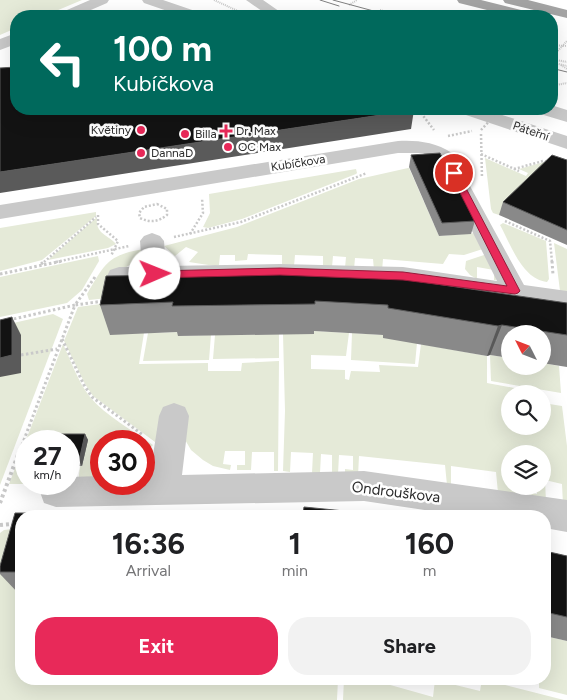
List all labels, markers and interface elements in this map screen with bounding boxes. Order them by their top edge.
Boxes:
text: 100 m [113,28,212,70]
icon: left [30,30,95,95]
text: Kubíčkova [113,70,214,97]
street label: Páteřní [511,118,552,144]
place label: Květiny [91,123,132,137]
marker: Květiny [135,124,147,136]
place label: Dr. Max [236,124,276,138]
marker: Dr. Max [220,125,232,137]
place label: Billa [195,127,217,141]
marker: Billa [179,128,191,140]
place label: OC Max [238,140,281,154]
marker: OC Max [222,141,234,153]
place label: DannaD [151,146,193,160]
marker: DannaD [135,147,147,159]
street label: Kubíčkova [270,152,326,174]
pin [433,152,475,194]
icon: arrive [440,159,468,187]
position arrow [128,247,180,299]
north arrow [501,325,551,375]
map controls [501,325,551,495]
button: search [501,385,551,435]
speed limit sign: 30 [90,430,155,495]
text: 27 [33,441,62,471]
button: layers [501,445,551,495]
text: km/h [34,468,61,482]
street label: Ondrouškova [351,478,441,506]
text: 16:36 [112,525,185,562]
text: 1 [289,525,301,562]
text: 160 [405,525,454,562]
text: Arrival [126,561,171,580]
text: min [282,561,308,580]
text: m [423,561,436,580]
button: Exit [35,617,278,675]
button: Share [288,617,531,675]

